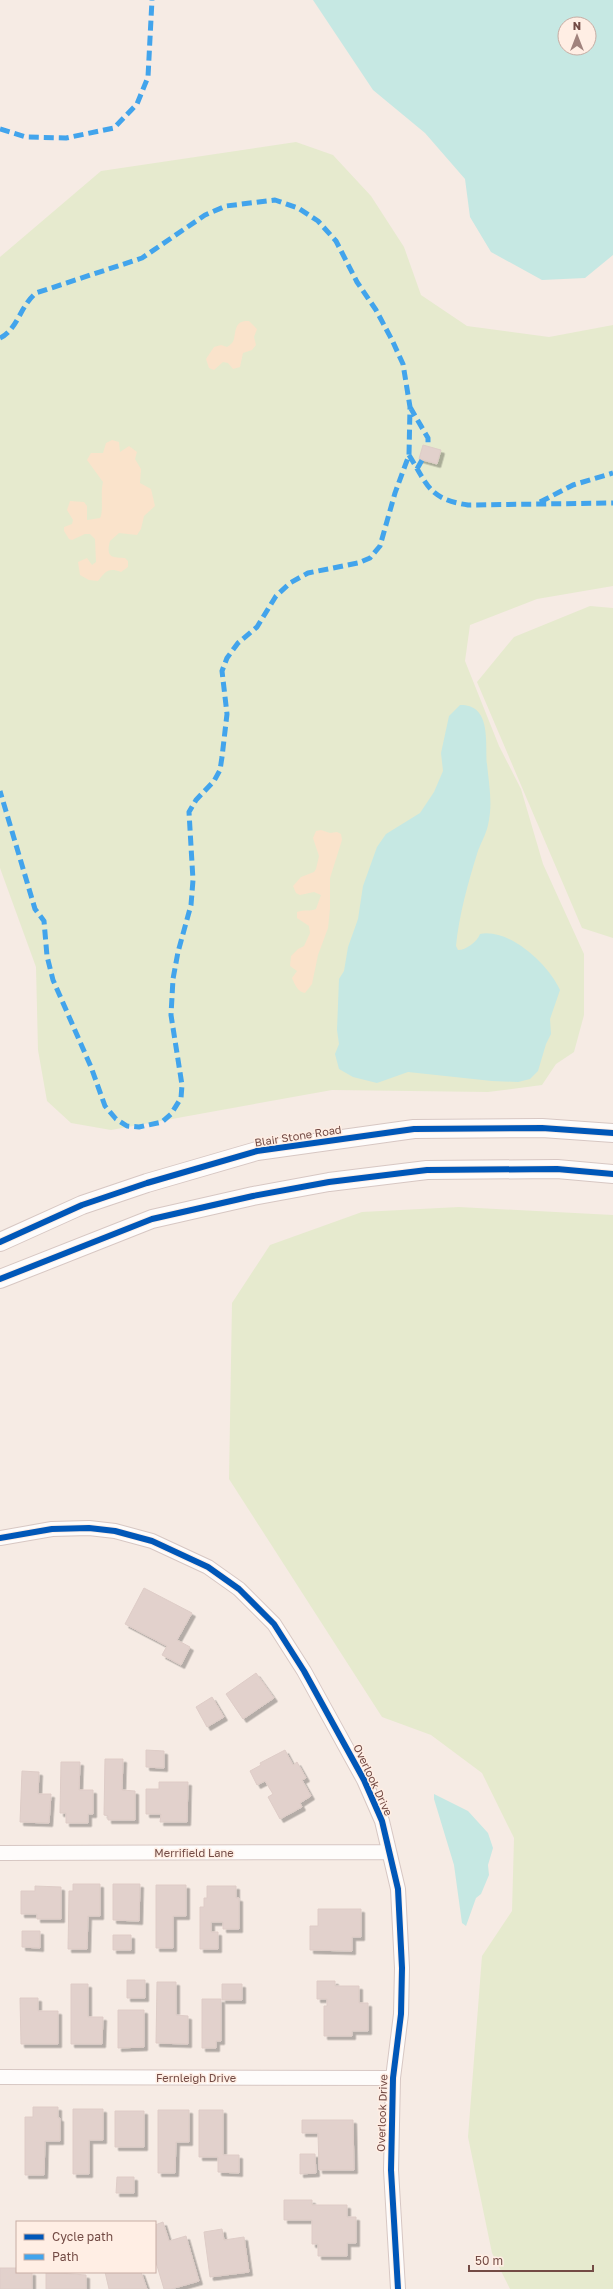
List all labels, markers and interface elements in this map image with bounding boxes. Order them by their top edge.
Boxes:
north arrow [557,16,597,56]
text: N [573,19,581,32]
street label: Blair Stone Road [254,1122,342,1149]
street label: Overlook Drive [351,1742,396,1818]
street label: Merrifield Lane [154,1846,234,1859]
street label: Fernleigh Drive [156,2071,236,2084]
street label: Overlook Drive [374,2074,389,2152]
legend [16,2221,156,2273]
text: Cycle path [52,2229,113,2244]
scale bar [469,2247,593,2273]
text: Path [52,2249,79,2264]
text: 50 m [475,2253,503,2268]

